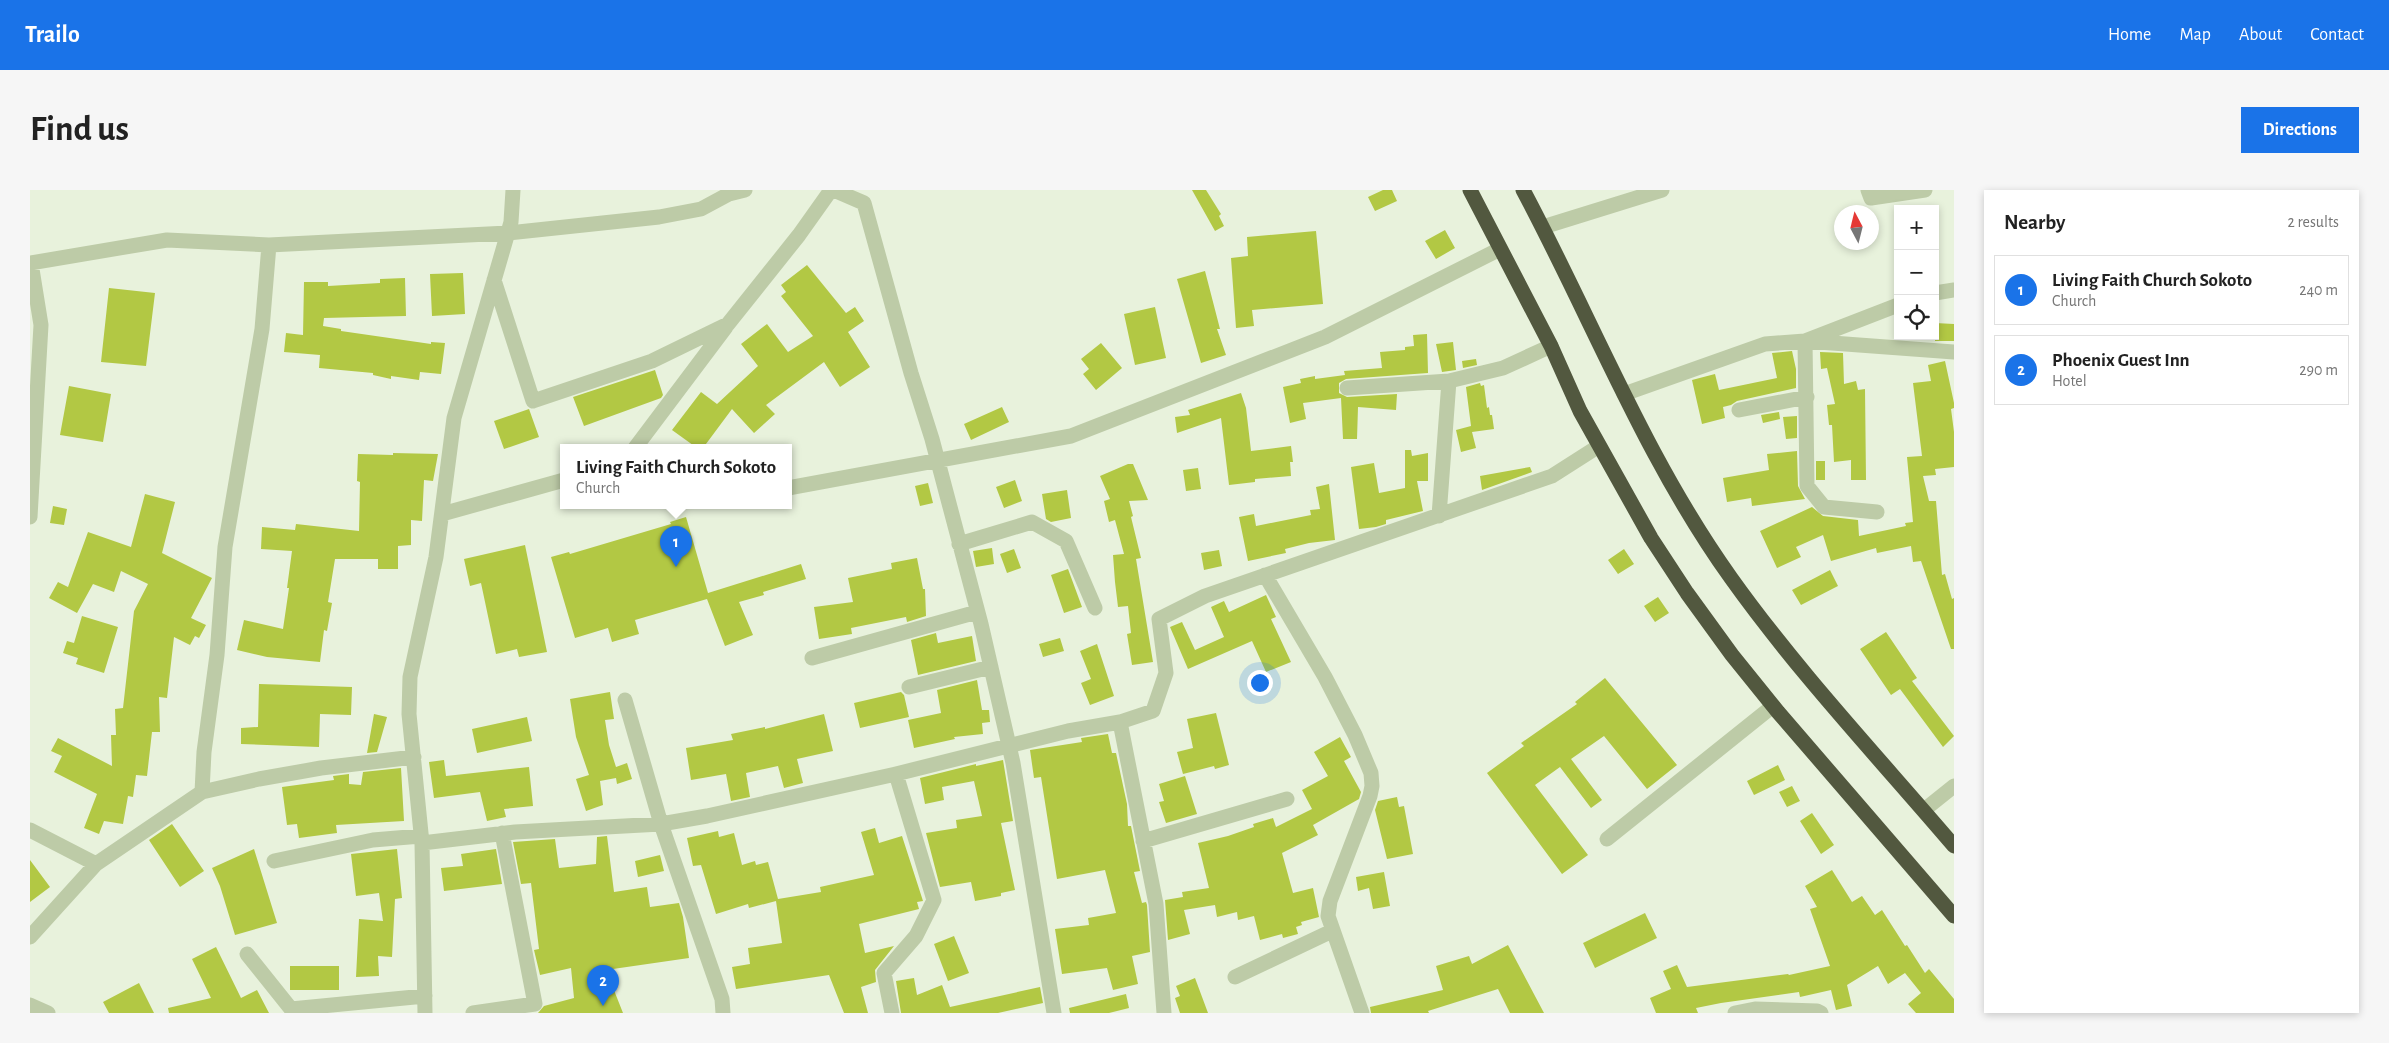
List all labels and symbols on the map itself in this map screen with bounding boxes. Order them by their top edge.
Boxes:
north arrow [1834,205,1879,250]
pin: 1 [660,526,692,567]
your location [1247,670,1273,696]
pin: 2 [587,965,619,1006]

